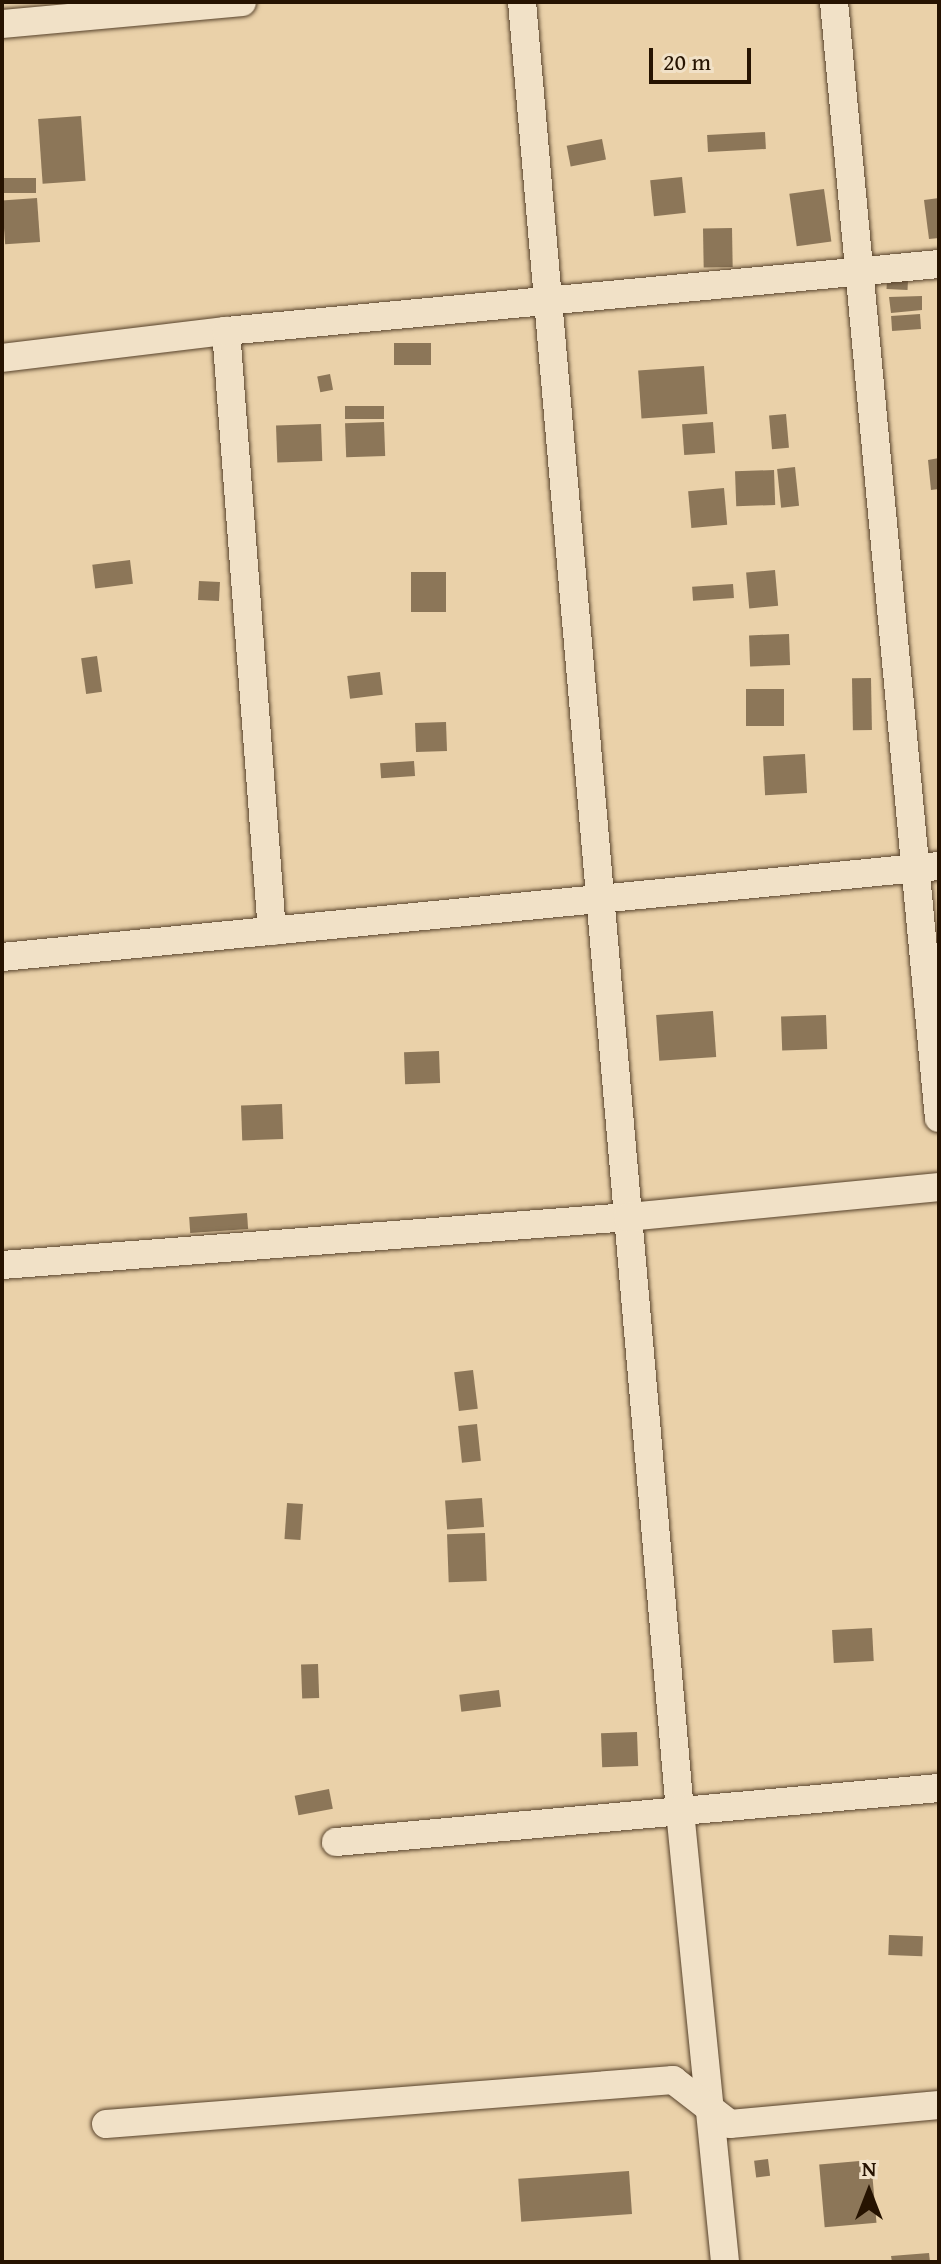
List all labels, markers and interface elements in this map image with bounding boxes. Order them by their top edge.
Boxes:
scale bar [653,32,755,82]
text: 20 m [663,44,711,79]
north arrow [829,2152,909,2232]
text: N [862,2152,876,2184]

